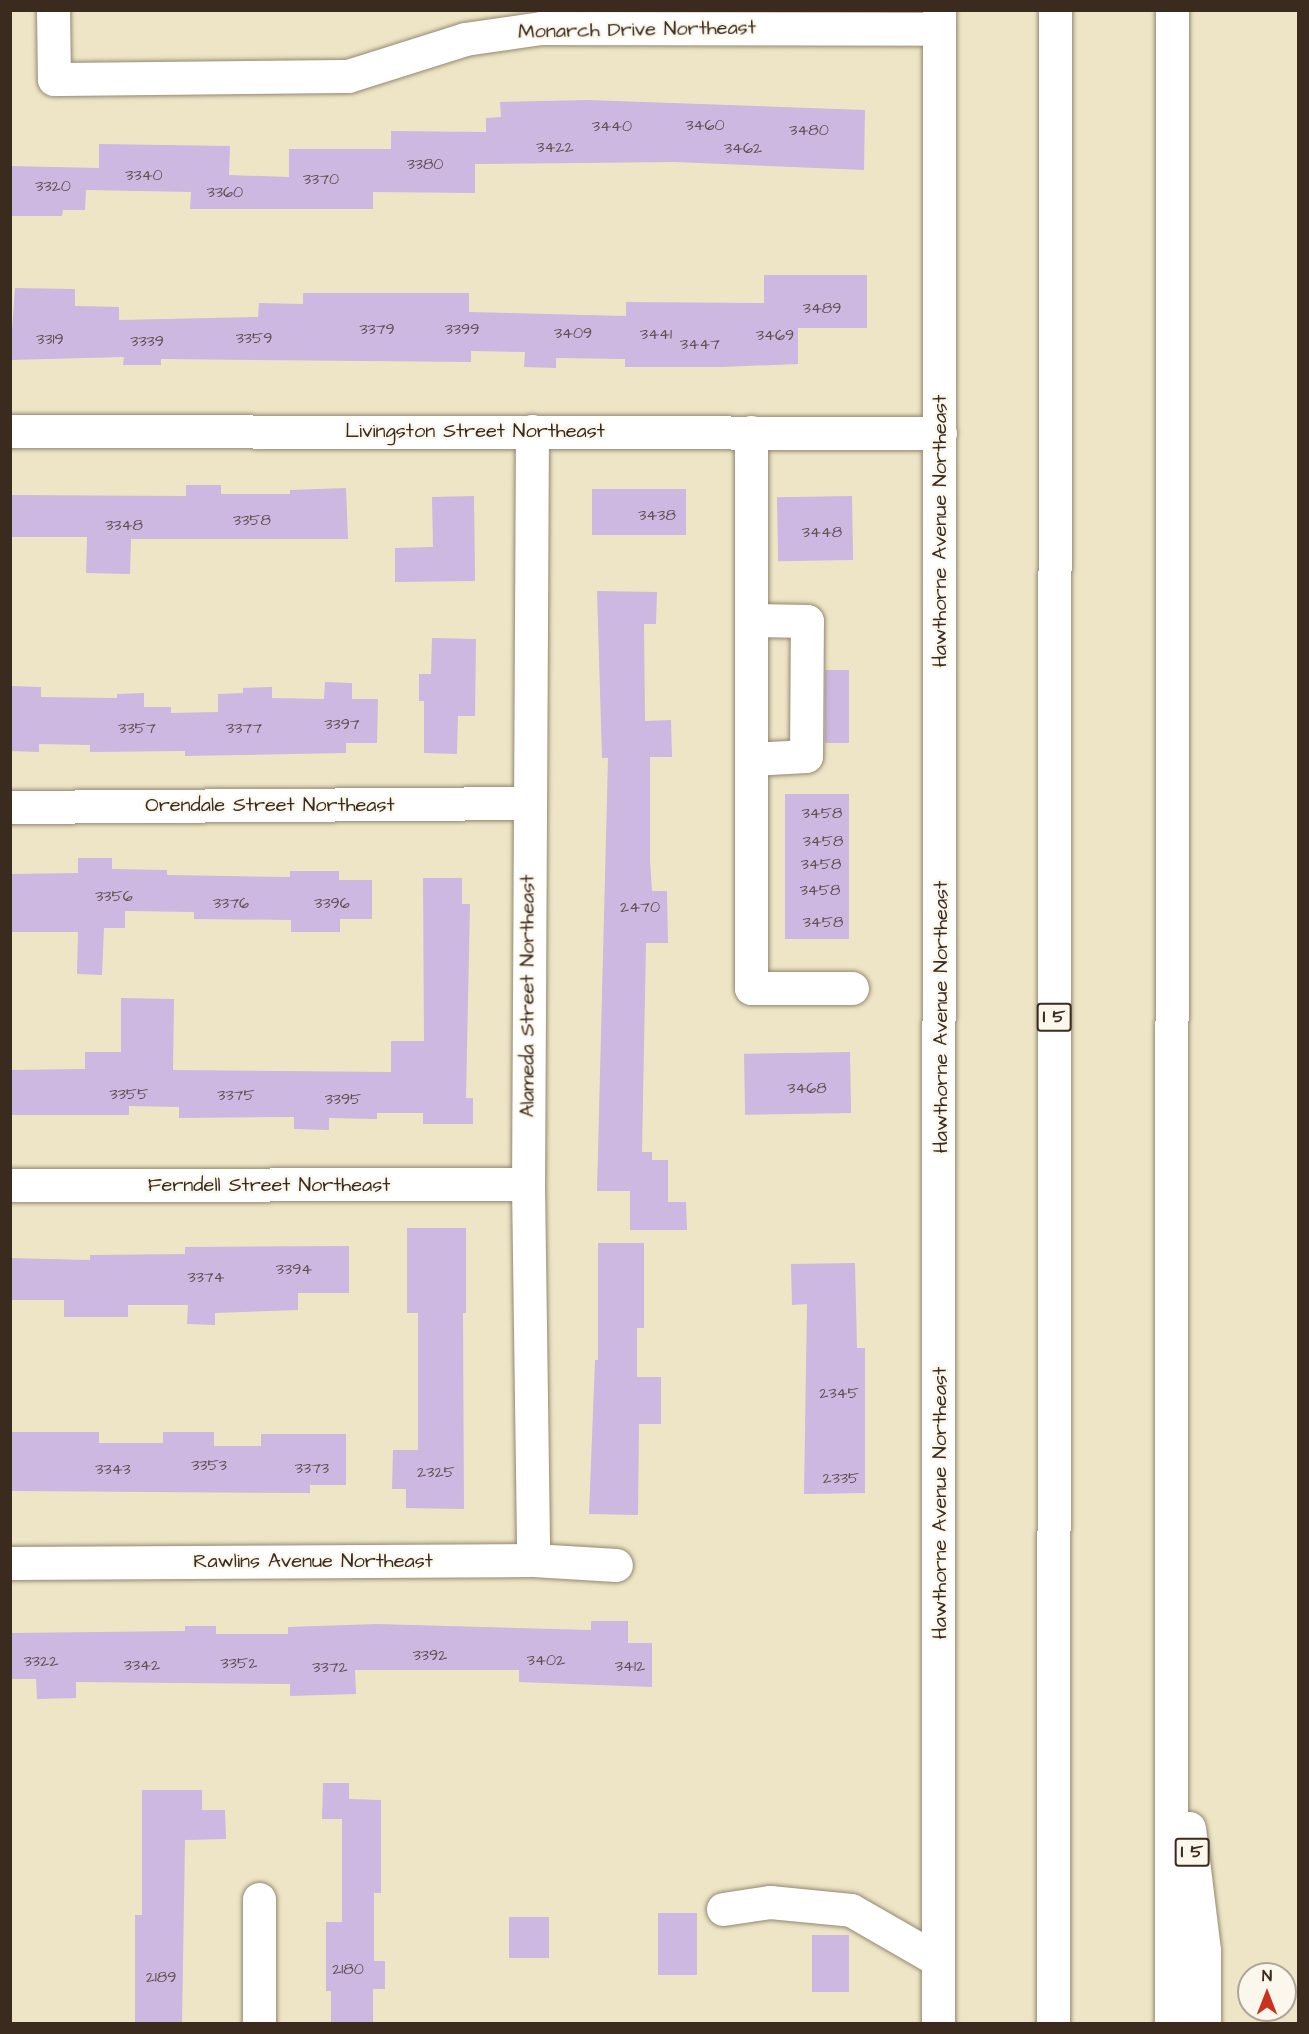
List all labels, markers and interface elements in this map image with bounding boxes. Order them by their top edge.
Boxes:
street label: Monarch Drive Northeast [518,16,756,44]
house number: 3460 [685,115,725,135]
house number: 3440 [592,116,632,136]
house number: 3480 [789,120,829,140]
house number: 3422 [536,137,574,157]
house number: 3462 [724,138,762,158]
house number: 3380 [407,154,443,174]
house number: 3340 [125,165,163,185]
house number: 3370 [303,169,339,189]
house number: 3320 [35,176,71,196]
house number: 3360 [207,182,243,202]
house number: 3489 [803,298,841,318]
house number: 3379 [359,319,395,339]
house number: 3399 [445,319,479,339]
house number: 3409 [554,323,592,343]
house number: 3441 [640,324,672,344]
house number: 3469 [756,325,794,345]
house number: 3359 [236,328,272,348]
house number: 3319 [36,329,64,349]
house number: 3339 [130,331,164,351]
house number: 3447 [680,334,720,354]
street label: Hawthorne Avenue Northeast [928,395,952,667]
street label: Livingston Street Northeast [345,419,605,443]
house number: 3438 [638,505,676,525]
house number: 3358 [233,510,271,530]
house number: 3348 [105,515,143,535]
house number: 3448 [802,522,842,542]
house number: 3397 [324,714,360,734]
house number: 3357 [118,718,156,738]
house number: 3377 [226,718,262,738]
street label: Orendale Street Northeast [145,793,395,817]
house number: 3458 [802,803,842,823]
house number: 3458 [803,831,843,851]
house number: 3458 [801,854,841,874]
street label: Alameda Street Northeast [516,875,540,1117]
house number: 3458 [800,880,840,900]
street label: Hawthorne Avenue Northeast [929,881,953,1153]
house number: 3356 [95,886,133,906]
house number: 3376 [213,893,249,913]
house number: 3396 [314,893,350,913]
house number: 2470 [620,897,660,917]
house number: 3458 [803,912,843,932]
road number: I 5 [1036,1002,1072,1032]
house number: 3468 [787,1078,827,1098]
house number: 3355 [110,1084,148,1104]
house number: 3375 [217,1085,255,1105]
house number: 3395 [325,1089,361,1109]
street label: Ferndell Street Northeast [148,1173,390,1197]
house number: 3394 [276,1259,312,1279]
house number: 3374 [187,1267,225,1287]
street label: Hawthorne Avenue Northeast [928,1367,952,1639]
house number: 2345 [819,1383,859,1403]
house number: 3353 [191,1455,227,1475]
house number: 3373 [295,1458,329,1478]
house number: 3343 [95,1459,131,1479]
house number: 2325 [417,1462,455,1482]
house number: 2335 [823,1468,859,1488]
street label: Rawlins Avenue Northeast [193,1549,433,1573]
house number: 3392 [413,1645,447,1665]
house number: 3402 [527,1650,565,1670]
house number: 3322 [24,1651,58,1671]
house number: 3352 [221,1653,257,1673]
house number: 3342 [124,1655,160,1675]
house number: 3412 [615,1656,645,1676]
house number: 3372 [312,1657,348,1677]
road number: I 5 [1174,1837,1210,1867]
house number: 2180 [332,1959,364,1979]
north arrow [1237,1962,1297,2022]
text: N [1262,1965,1272,1987]
house number: 2189 [146,1967,176,1987]

